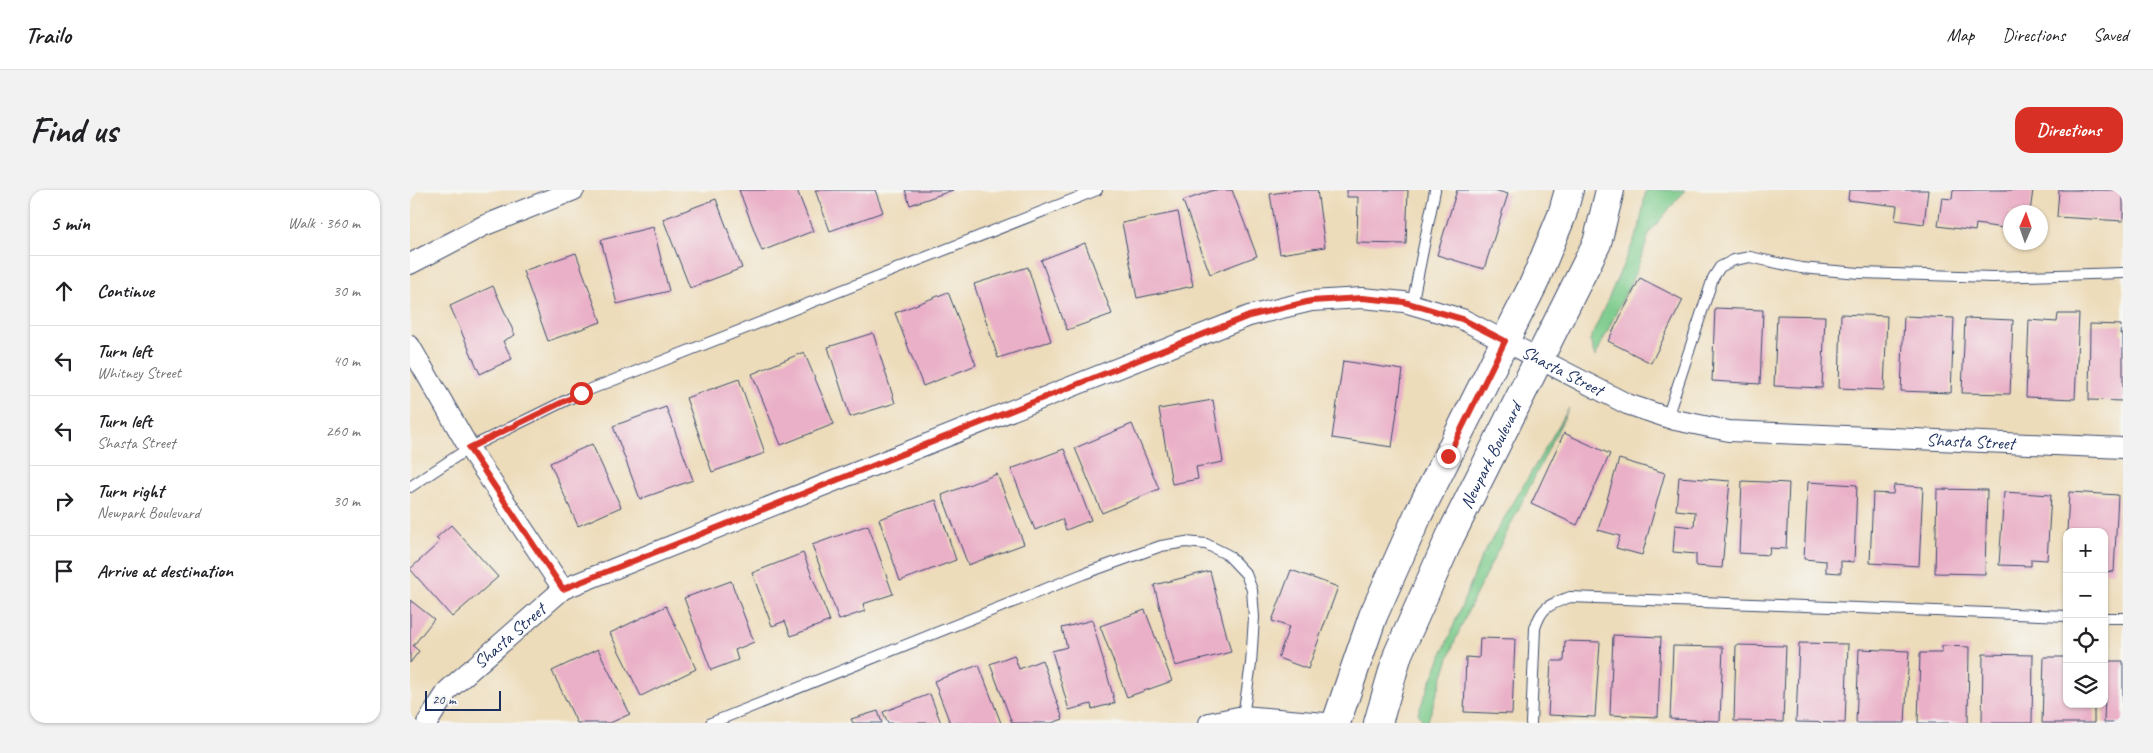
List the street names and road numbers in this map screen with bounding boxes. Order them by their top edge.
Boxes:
street label: Shasta Street [1518,341,1609,402]
street label: Newpark Boulevard [1455,396,1528,512]
street label: Shasta Street [1926,429,2018,454]
street label: Shasta Street [469,597,552,673]

